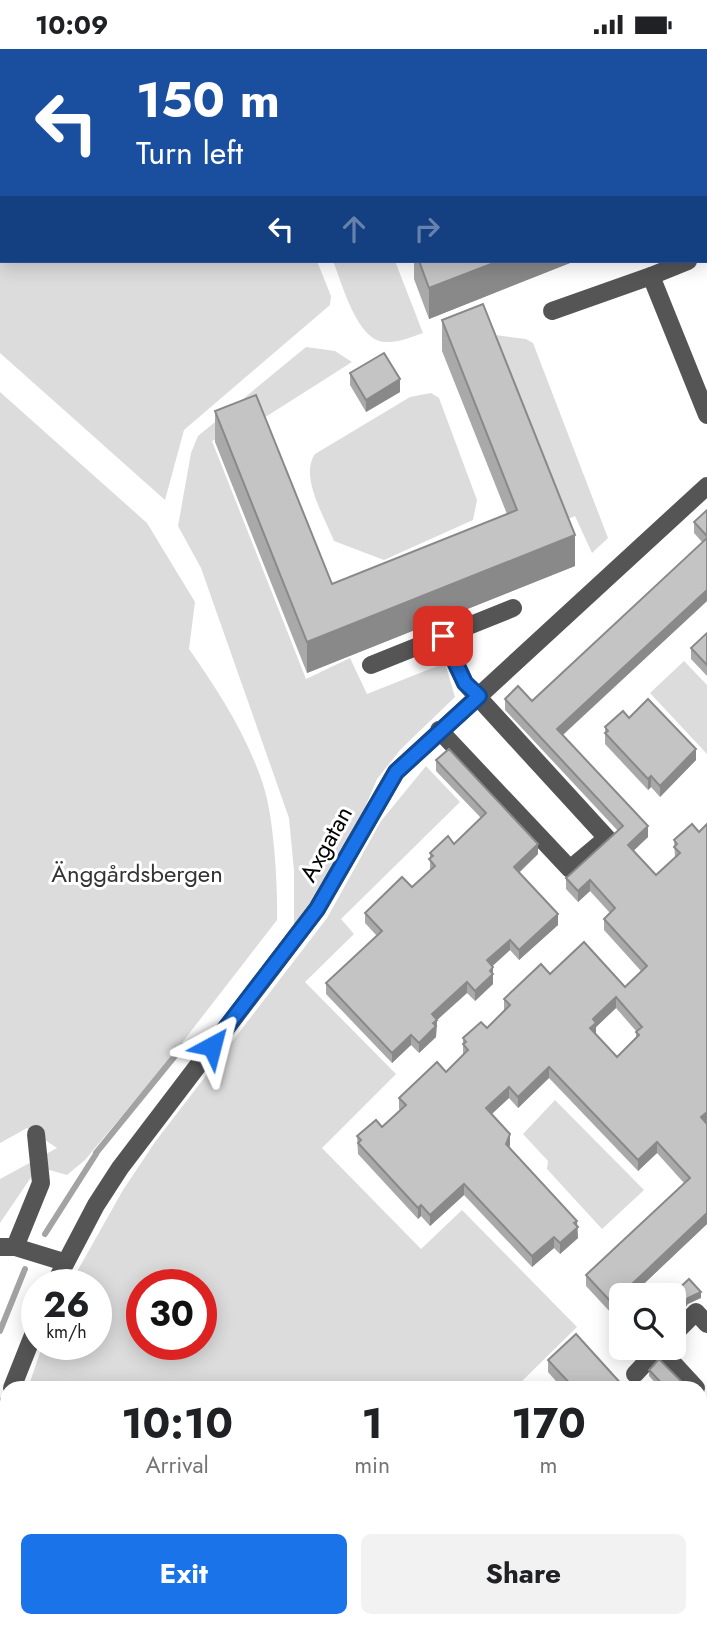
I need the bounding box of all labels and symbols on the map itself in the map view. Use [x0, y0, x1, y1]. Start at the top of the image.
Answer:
pin [413, 606, 473, 666]
street label: Axgatan [290, 799, 361, 888]
park label: Änggårdsbergen [51, 856, 223, 891]
position arrow [175, 1009, 249, 1083]
speed limit sign: 30 [126, 1269, 217, 1360]

